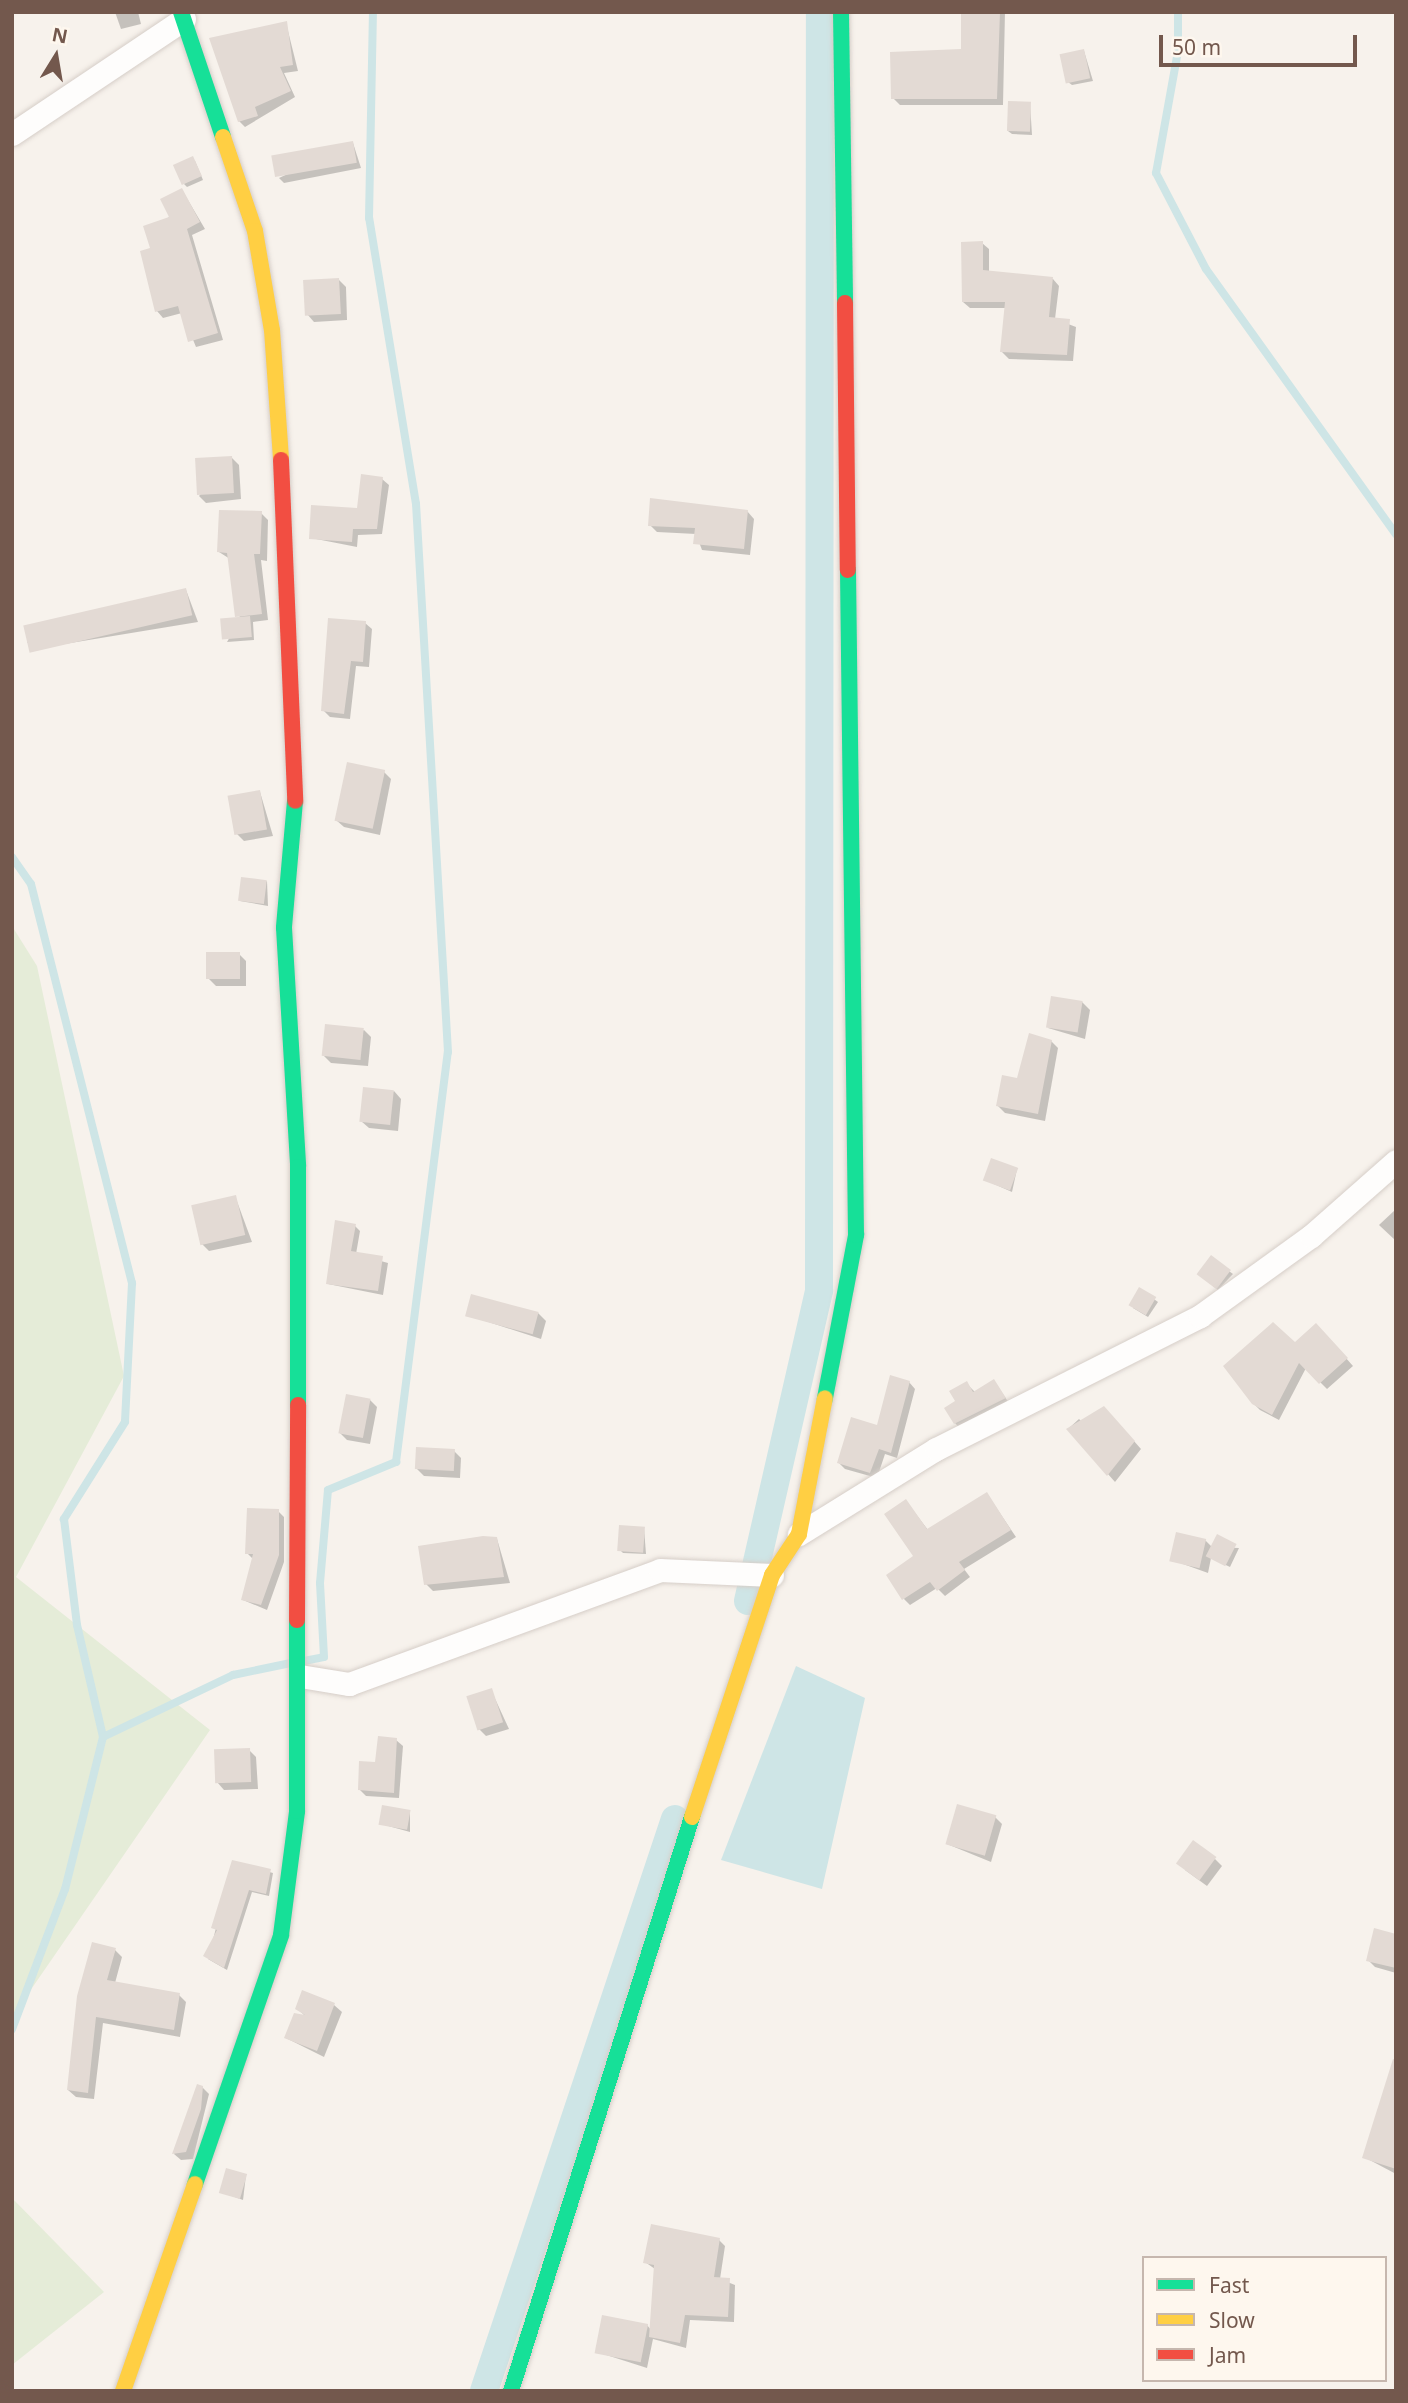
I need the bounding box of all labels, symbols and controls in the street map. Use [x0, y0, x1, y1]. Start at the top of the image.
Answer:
north arrow [21, 21, 91, 91]
text: N [50, 21, 70, 50]
scale bar [1163, 21, 1361, 65]
text: 50 m [1172, 33, 1221, 61]
legend [1142, 2256, 1387, 2382]
text: Fast [1209, 2271, 1249, 2299]
text: Slow [1209, 2306, 1255, 2334]
text: Jam [1209, 2341, 1246, 2369]

